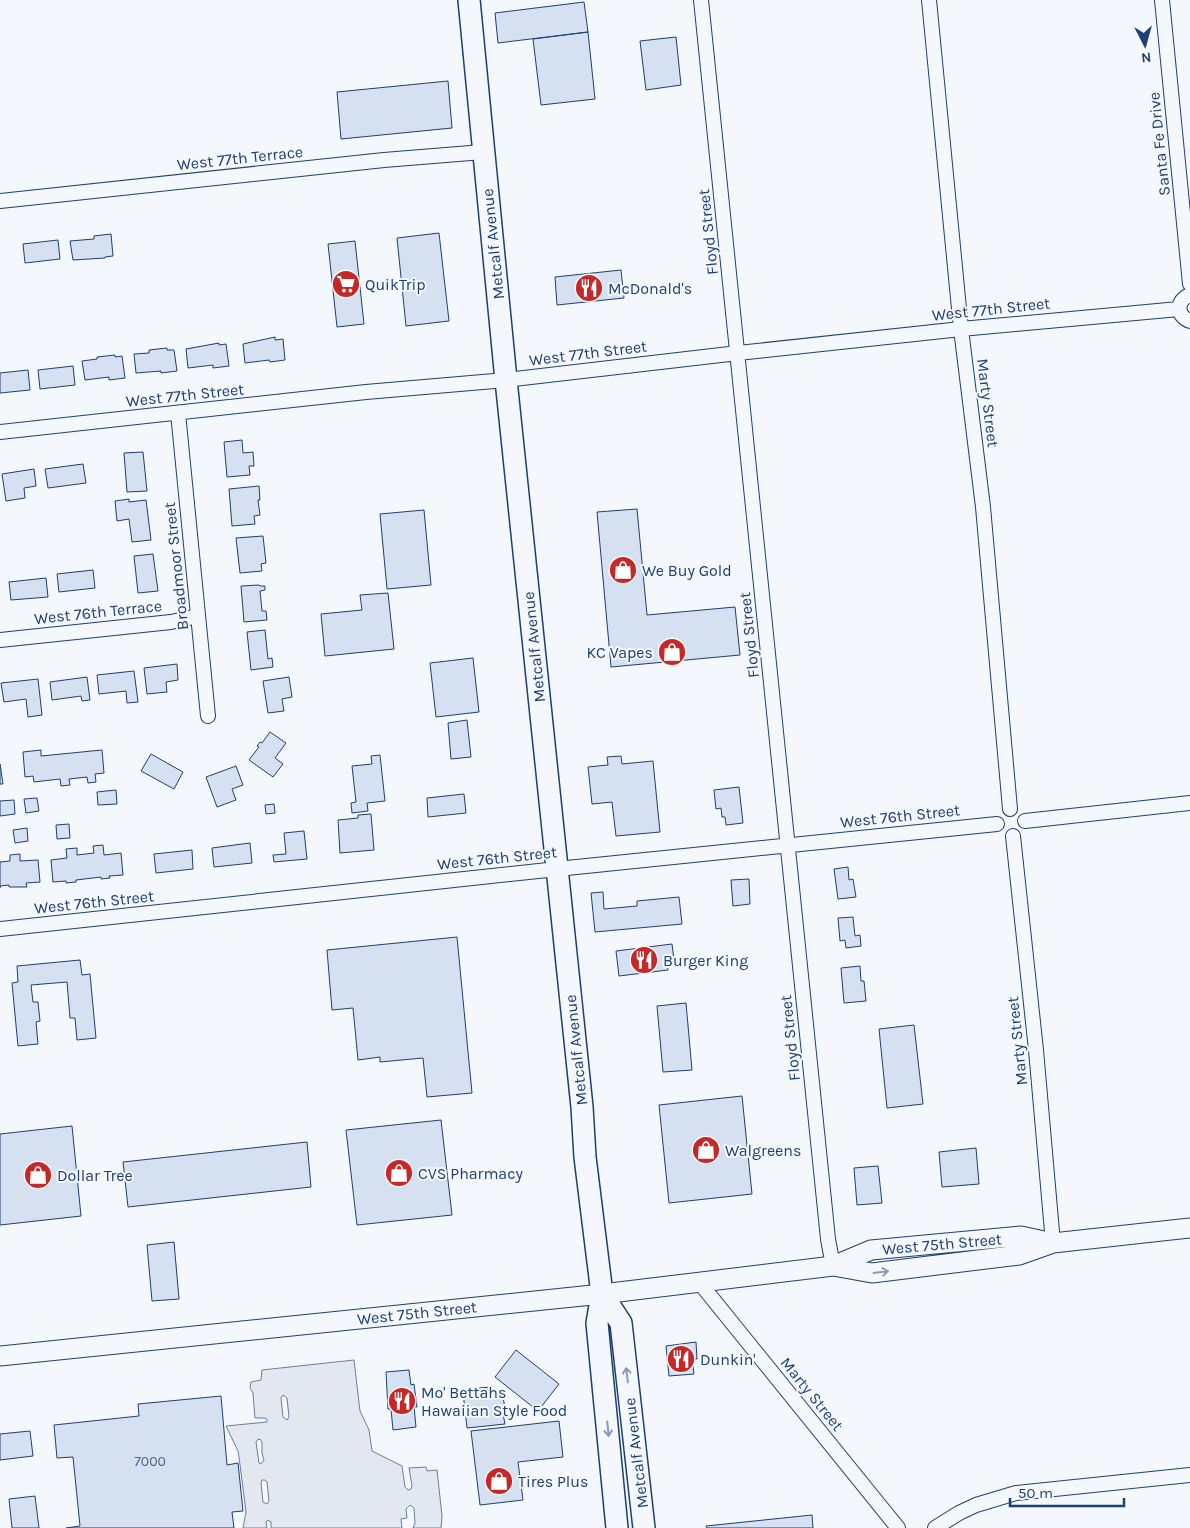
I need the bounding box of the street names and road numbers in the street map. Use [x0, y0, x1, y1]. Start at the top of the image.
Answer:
street label: Santa Fe Drive [1144, 91, 1174, 197]
street label: West 77th Terrace [176, 142, 304, 174]
street label: Metcalf Avenue [478, 188, 508, 300]
street label: Floyd Street [694, 188, 722, 276]
street label: West 77th Street [931, 293, 1051, 325]
street label: West 77th Street [528, 336, 648, 370]
street label: Marty Street [973, 358, 1003, 448]
street label: West 77th Street [125, 379, 245, 411]
street label: Broadmoor Street [160, 501, 192, 631]
street label: Metcalf Avenue [519, 591, 549, 703]
street label: Floyd Street [735, 591, 763, 679]
street label: West 76th Terrace [33, 596, 163, 628]
street label: West 76th Street [839, 800, 961, 832]
street label: West 76th Street [436, 842, 558, 874]
street label: West 76th Street [33, 886, 155, 918]
street label: Metcalf Avenue [561, 994, 591, 1106]
street label: Floyd Street [776, 994, 804, 1082]
street label: Marty Street [1003, 996, 1031, 1086]
street label: West 75th Street [881, 1229, 1003, 1259]
street label: West 75th Street [356, 1297, 478, 1329]
street label: Marty Street [777, 1353, 847, 1435]
street label: Metcalf Avenue [620, 1397, 652, 1509]

